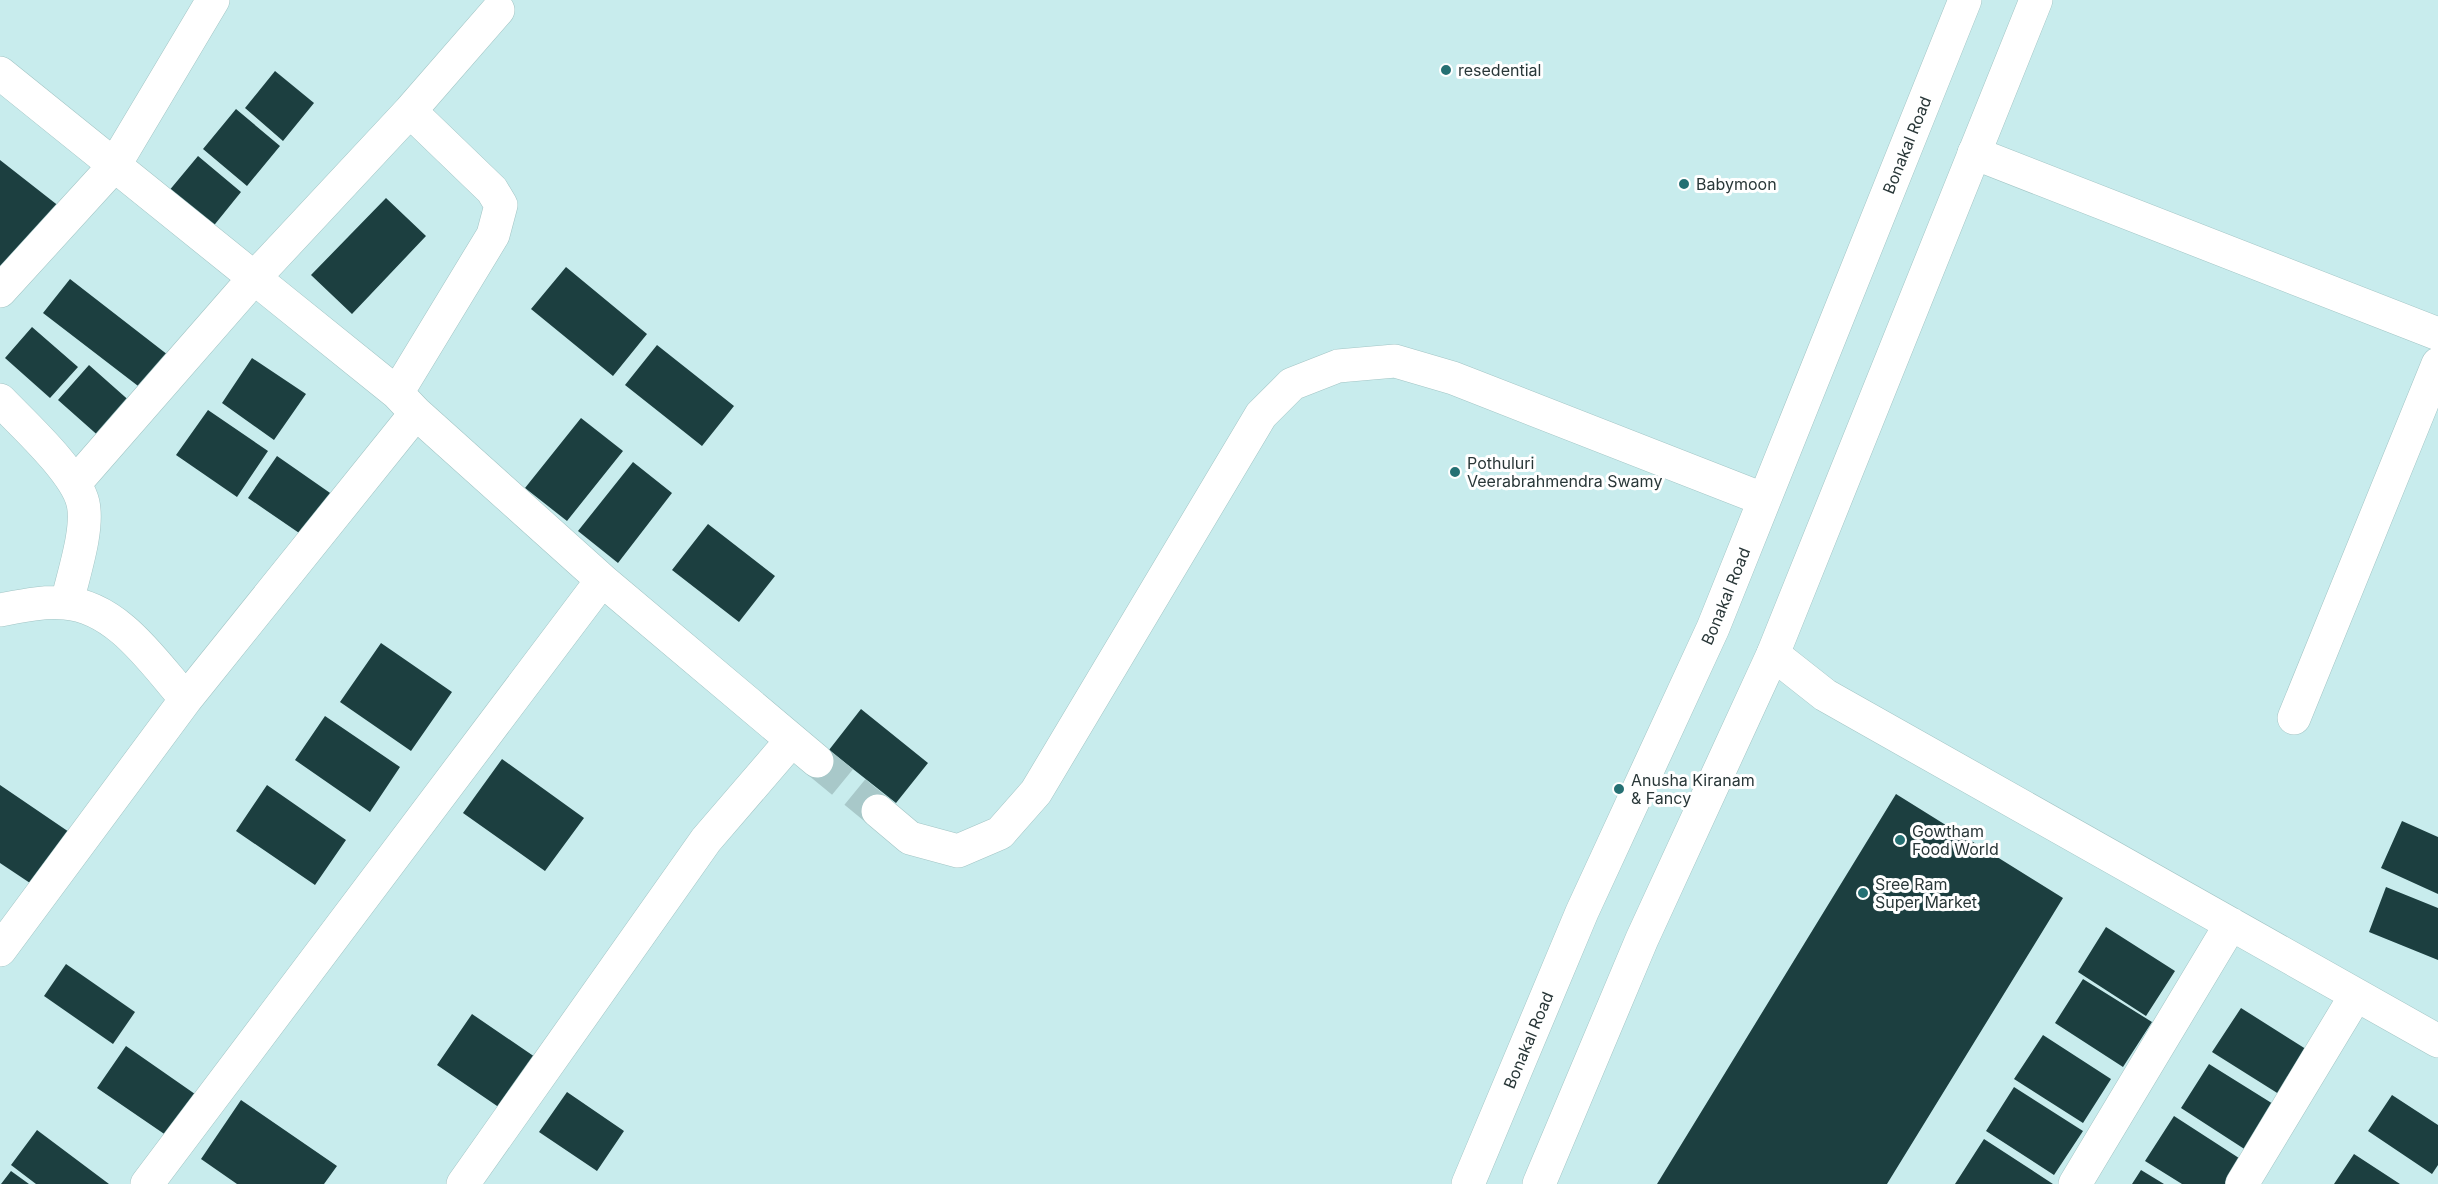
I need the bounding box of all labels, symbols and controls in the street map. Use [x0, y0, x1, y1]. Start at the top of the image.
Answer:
place label: resedential [1458, 60, 1541, 80]
marker: resedential [1439, 63, 1453, 77]
street label: Bonakal Road [1878, 93, 1935, 197]
place label: Babymoon [1696, 174, 1777, 194]
marker: Babymoon [1677, 177, 1691, 191]
place label: Pothuluri Veerabrahmendra Swamy [1467, 453, 1662, 491]
marker: Pothuluri Veerabrahmendra Swamy [1448, 465, 1462, 479]
street label: Bonakal Road [1697, 545, 1754, 648]
place label: Anusha Kiranam & Fancy [1631, 770, 1755, 808]
marker: Anusha Kiranam & Fancy [1612, 782, 1626, 796]
place label: Gowtham Food World [1912, 821, 1999, 859]
marker: Gowtham Food World [1893, 833, 1907, 847]
place label: Sree Ram Super Market [1875, 874, 1977, 912]
marker: Sree Ram Super Market [1856, 886, 1870, 900]
street label: Bonakal Road [1499, 989, 1557, 1092]

